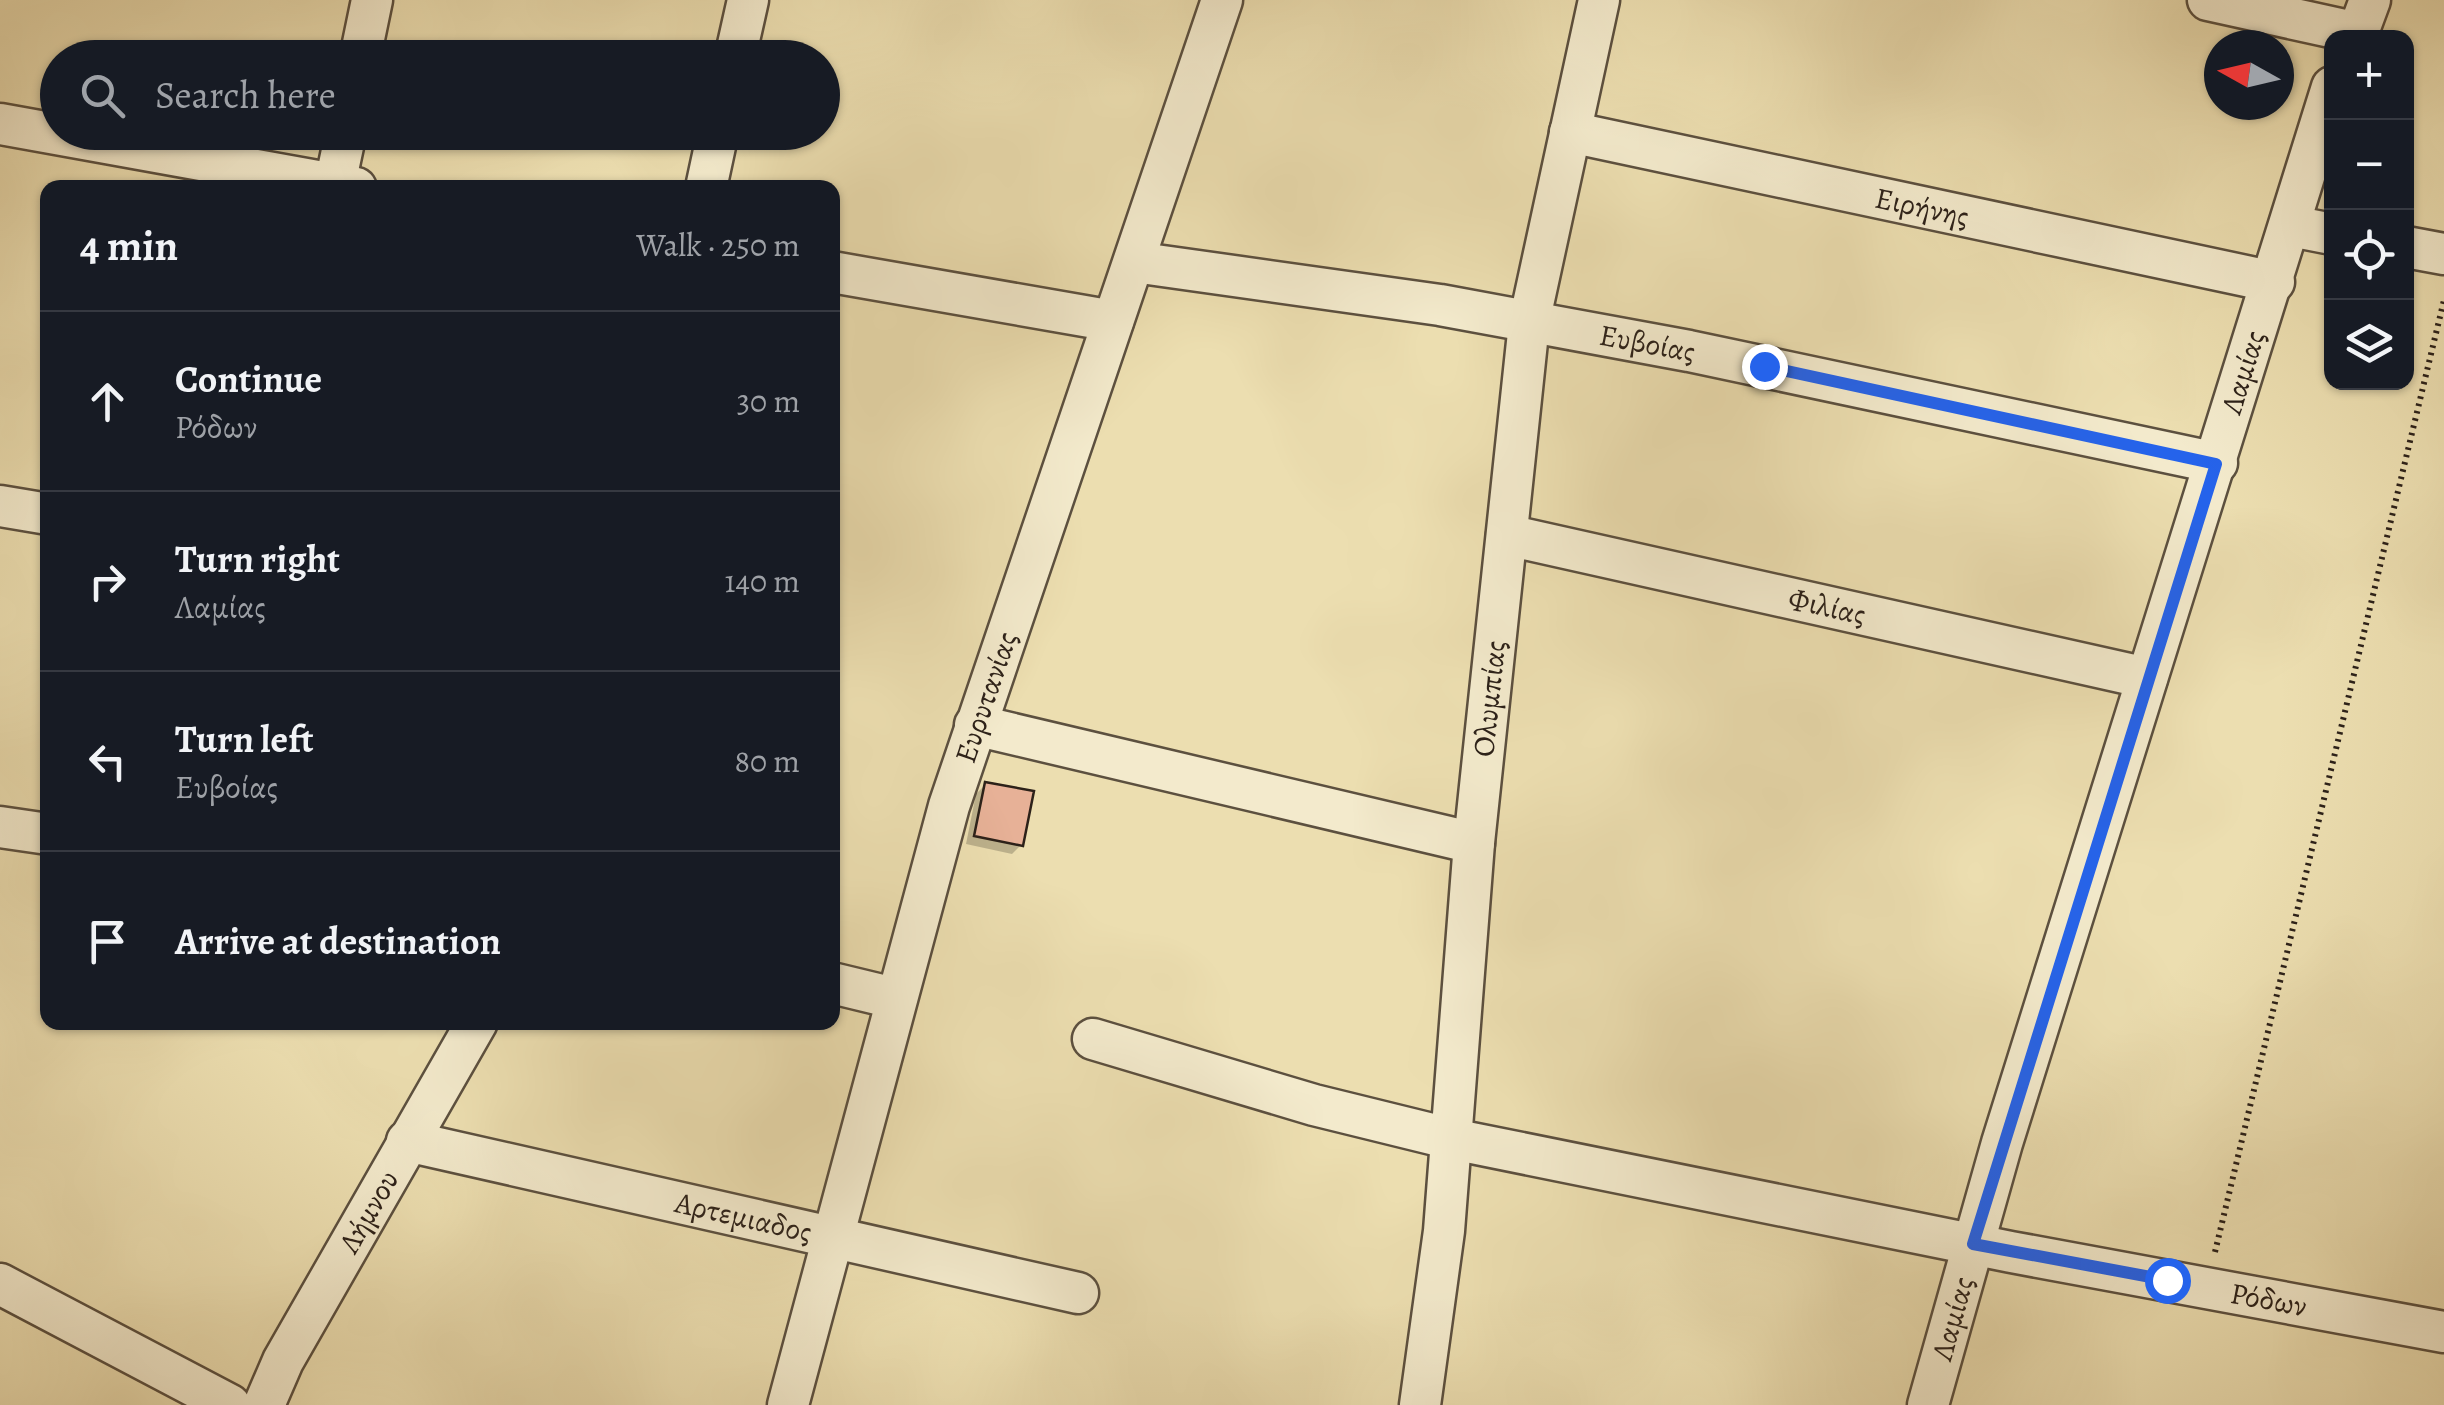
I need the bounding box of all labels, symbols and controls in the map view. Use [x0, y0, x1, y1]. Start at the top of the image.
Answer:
north arrow [2204, 30, 2294, 120]
map controls [2324, 30, 2414, 390]
button: + [2324, 30, 2414, 120]
search box [40, 40, 840, 150]
icon: search [75, 68, 130, 123]
text: Search here [155, 69, 336, 121]
button: − [2324, 120, 2414, 210]
street label: Ειρήνης [1872, 178, 1973, 236]
button: locate [2324, 210, 2414, 300]
text: 4 min [80, 217, 178, 274]
text: Walk · 250 m [636, 223, 800, 267]
button: layers [2324, 300, 2414, 390]
street label: Ευβοίας [1596, 315, 1699, 372]
street label: Λαμίας [2211, 325, 2275, 420]
route end [1742, 344, 1788, 390]
text: Continue [175, 353, 322, 405]
icon: ahead [80, 374, 135, 429]
text: 30 m [737, 379, 800, 423]
text: Ρόδων [175, 405, 257, 449]
text: Turn right [175, 533, 340, 585]
icon: right [80, 554, 135, 609]
text: 140 m [725, 559, 800, 603]
street label: Φιλίας [1785, 578, 1870, 635]
text: Λαμίας [175, 585, 266, 629]
street label: Ευρυτανίας [945, 626, 1027, 768]
street label: Ολυμπίας [1463, 639, 1515, 759]
text: Turn left [175, 713, 314, 765]
icon: left [80, 734, 135, 789]
text: 80 m [734, 739, 800, 783]
text: Ευβοίας [175, 765, 278, 809]
icon: arrive [80, 914, 135, 969]
text: Arrive at destination [175, 915, 501, 967]
street label: Λήμνου [328, 1163, 408, 1261]
street label: Αρτεμιαδος [670, 1182, 816, 1252]
route start [2145, 1258, 2191, 1304]
street label: Λαμίας [1921, 1272, 1983, 1366]
street label: Ρόδων [2227, 1273, 2310, 1326]

